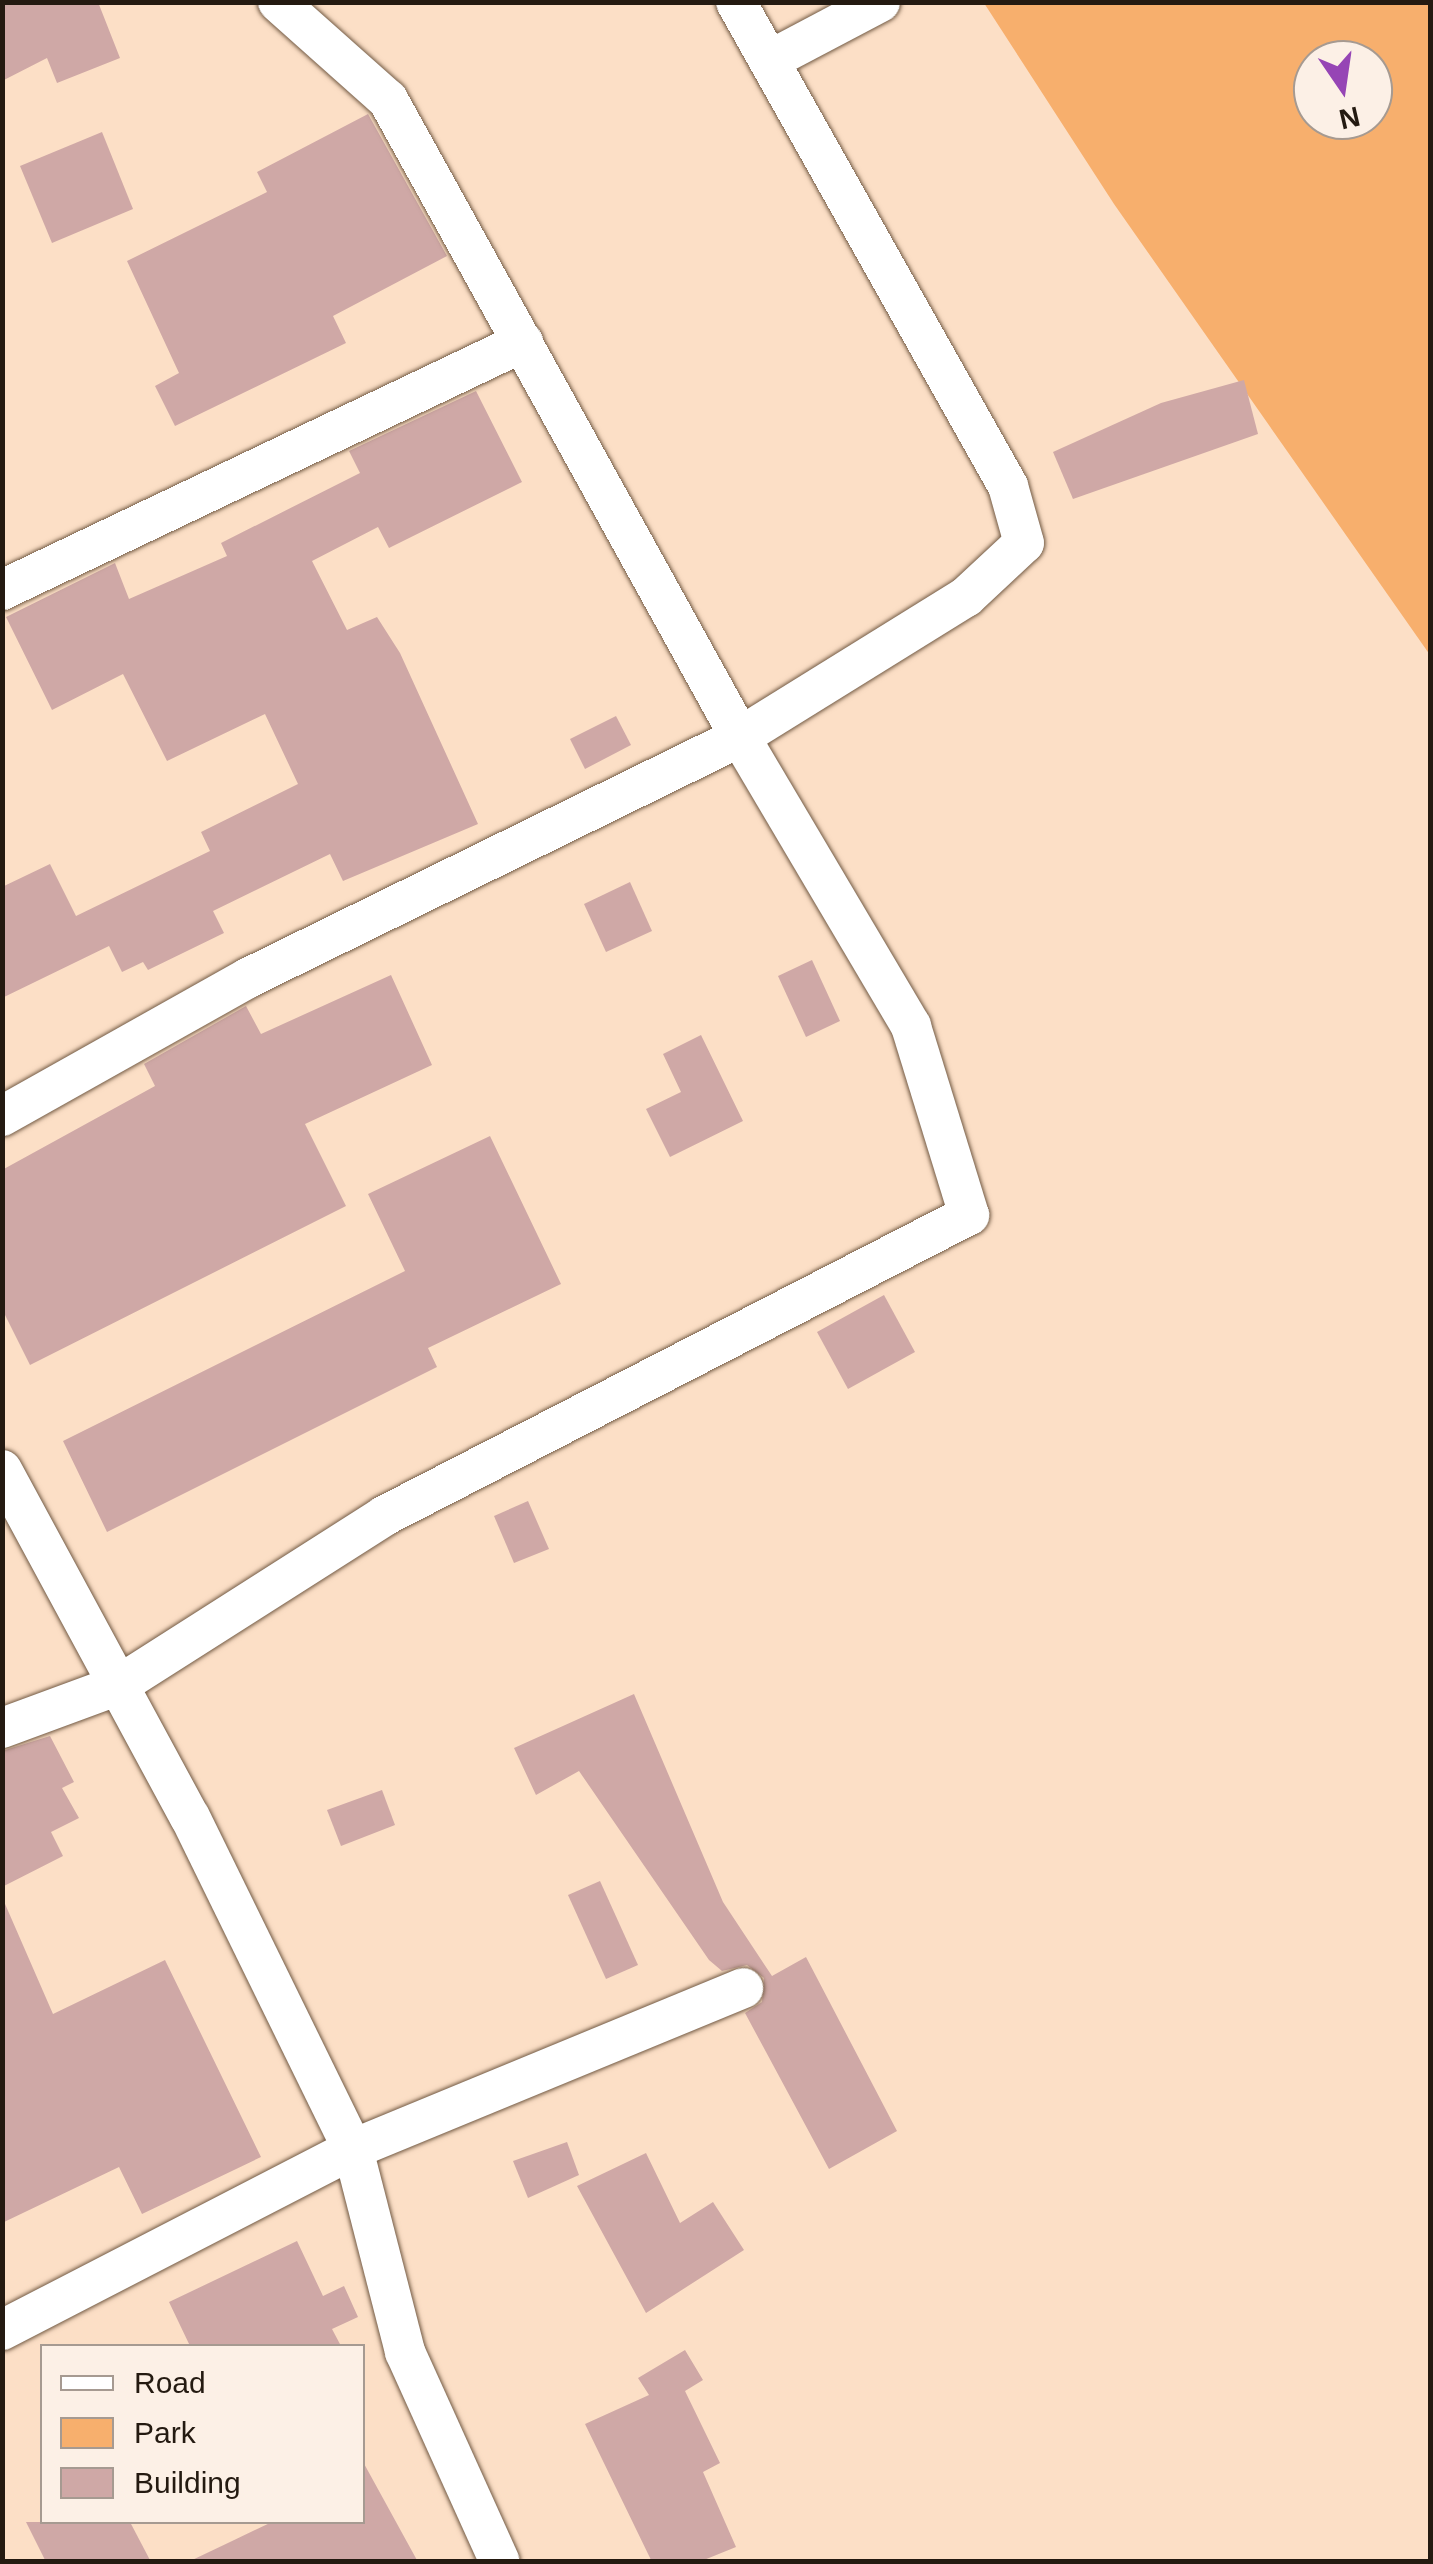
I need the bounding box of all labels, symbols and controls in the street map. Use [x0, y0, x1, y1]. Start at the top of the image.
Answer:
north arrow [1293, 40, 1393, 140]
text: N [1336, 100, 1363, 135]
legend [40, 2344, 365, 2524]
text: Road [134, 2366, 206, 2399]
text: Park [134, 2416, 196, 2449]
text: Building [134, 2466, 241, 2499]

